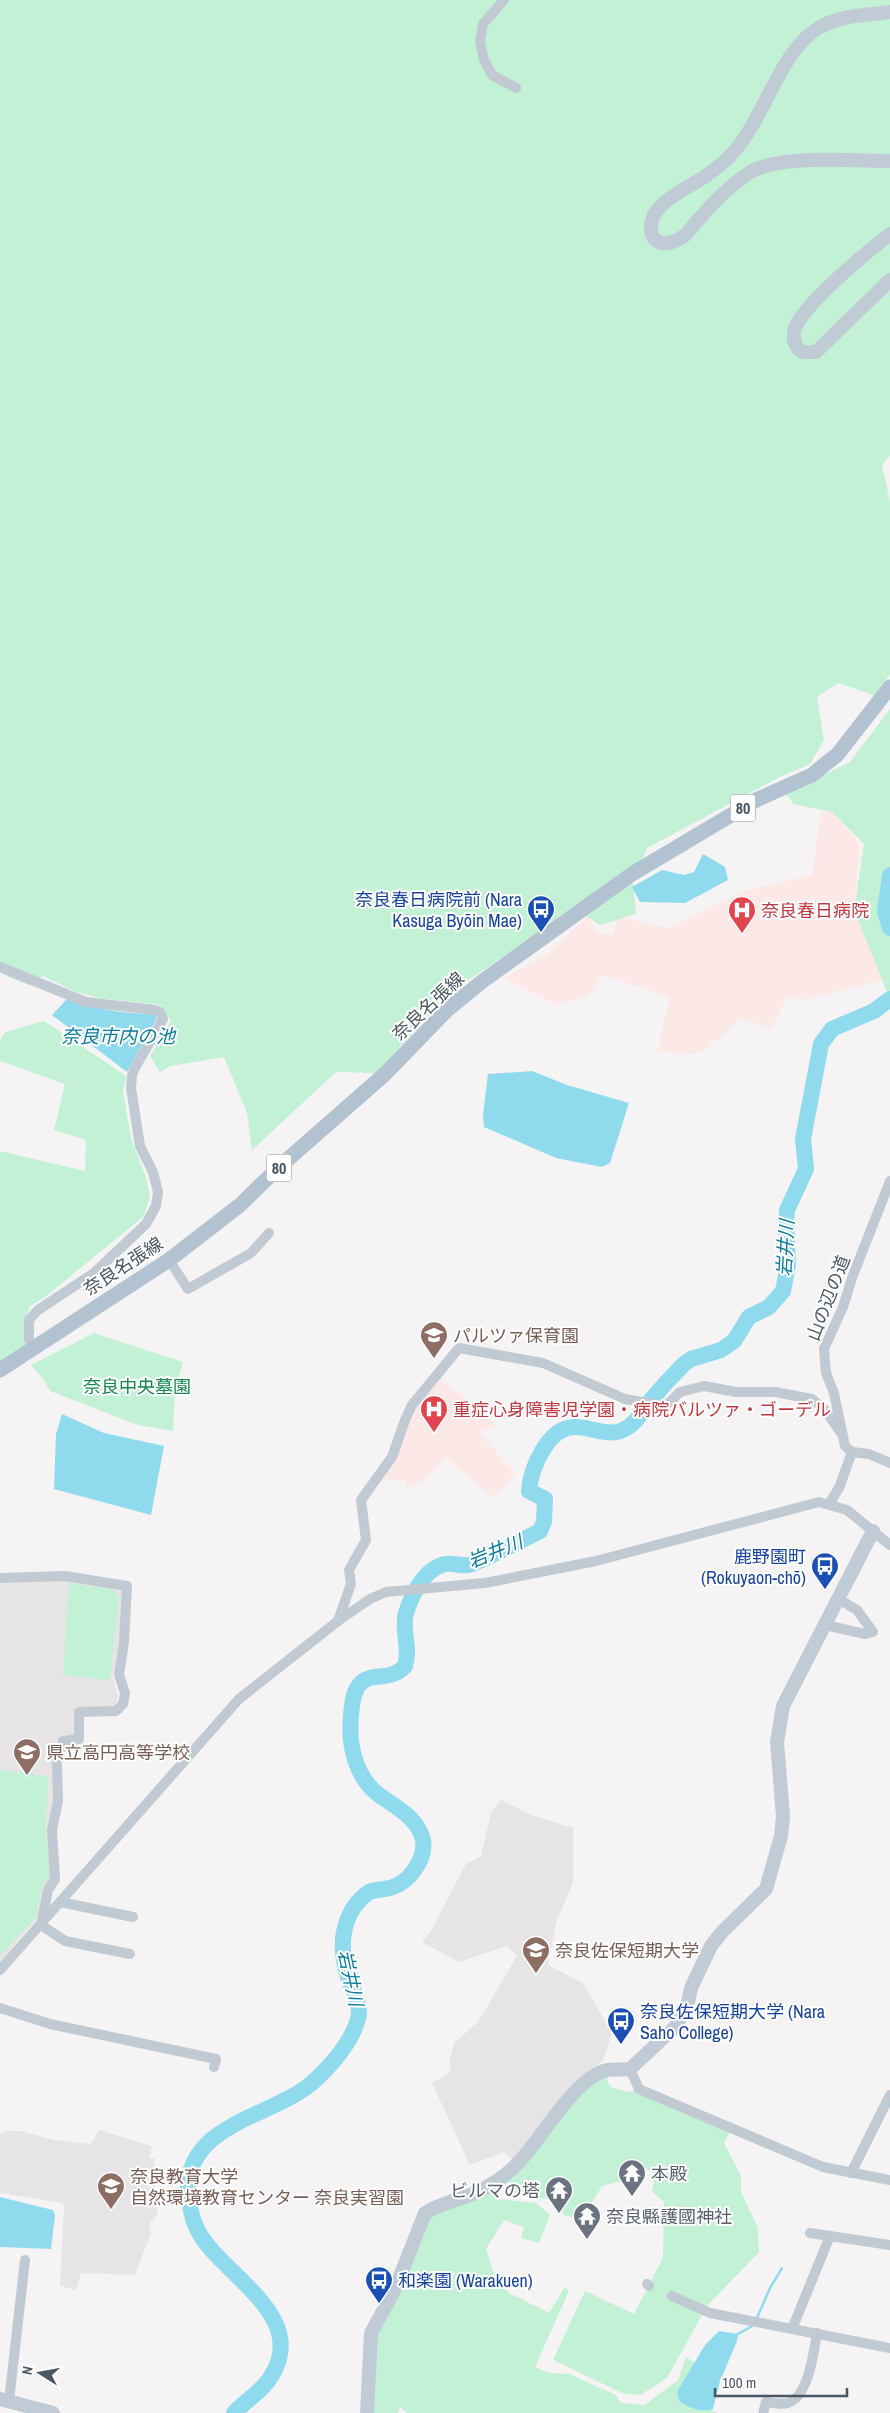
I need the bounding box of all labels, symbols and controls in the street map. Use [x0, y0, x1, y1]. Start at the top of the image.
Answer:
road number: 80 [730, 794, 756, 821]
place label: 奈良春日病院前 (Nara Kasuga Byōin Mae) [355, 887, 522, 933]
bus stop icon: 奈良春日病院前 (Nara Kasuga Byōin Mae) [526, 894, 556, 933]
hospital icon: 奈良春日病院 [727, 895, 757, 934]
place label: 奈良春日病院 [761, 898, 869, 923]
street label: 奈良名張線 [387, 966, 469, 1046]
water label: 奈良市内の池 [61, 1023, 177, 1049]
road number: 80 [266, 1154, 292, 1182]
water label: 岩井川 [771, 1217, 800, 1277]
street label: 奈良名張線 [78, 1231, 168, 1301]
street label: 山の辺の道 [800, 1252, 856, 1344]
school or university icon: パルツァ保育園 [419, 1320, 449, 1359]
place label: パルツァ保育園 [453, 1323, 579, 1348]
park label: 奈良中央墓園 [83, 1374, 191, 1399]
hospital icon: 重症心身障害児学園・病院バルツァ・ゴーデル [419, 1394, 449, 1433]
place label: 重症心身障害児学園・病院バルツァ・ゴーデル [453, 1397, 831, 1422]
water label: 岩井川 [464, 1528, 528, 1574]
place label: 鹿野園町 (Rokuyaon-chō) [701, 1544, 806, 1590]
bus stop icon: 鹿野園町 (Rokuyaon-chō) [810, 1551, 840, 1590]
school or university icon: 県立高円高等学校 [12, 1737, 42, 1776]
place label: 県立高円高等学校 [46, 1740, 190, 1765]
school or university icon: 奈良佐保短期大学 [521, 1935, 551, 1974]
place label: 奈良佐保短期大学 [555, 1938, 699, 1963]
water label: 岩井川 [332, 1947, 370, 2011]
place label: 奈良佐保短期大学 (Nara Saho College) [640, 1999, 825, 2045]
bus stop icon: 奈良佐保短期大学 (Nara Saho College) [606, 2006, 636, 2045]
temple icon: 本殿 [617, 2158, 647, 2197]
place label: 本殿 [651, 2161, 687, 2186]
place label: 奈良教育大学 自然環境教育センター 奈良実習園 [130, 2164, 404, 2210]
school or university icon: 奈良教育大学 自然環境教育センター 奈良実習園 [96, 2171, 126, 2210]
temple icon: ビルマの塔 [544, 2175, 574, 2214]
place label: ビルマの塔 [450, 2178, 540, 2203]
temple icon: 奈良縣護國神社 [572, 2201, 602, 2240]
place label: 奈良縣護國神社 [606, 2204, 732, 2229]
bus stop icon: 和楽園 (Warakuen) [364, 2265, 394, 2304]
place label: 和楽園 (Warakuen) [398, 2268, 533, 2293]
north arrow [15, 2348, 65, 2398]
text: N [18, 2365, 37, 2376]
scale bar [715, 2366, 848, 2398]
text: 100 m [722, 2372, 756, 2393]

